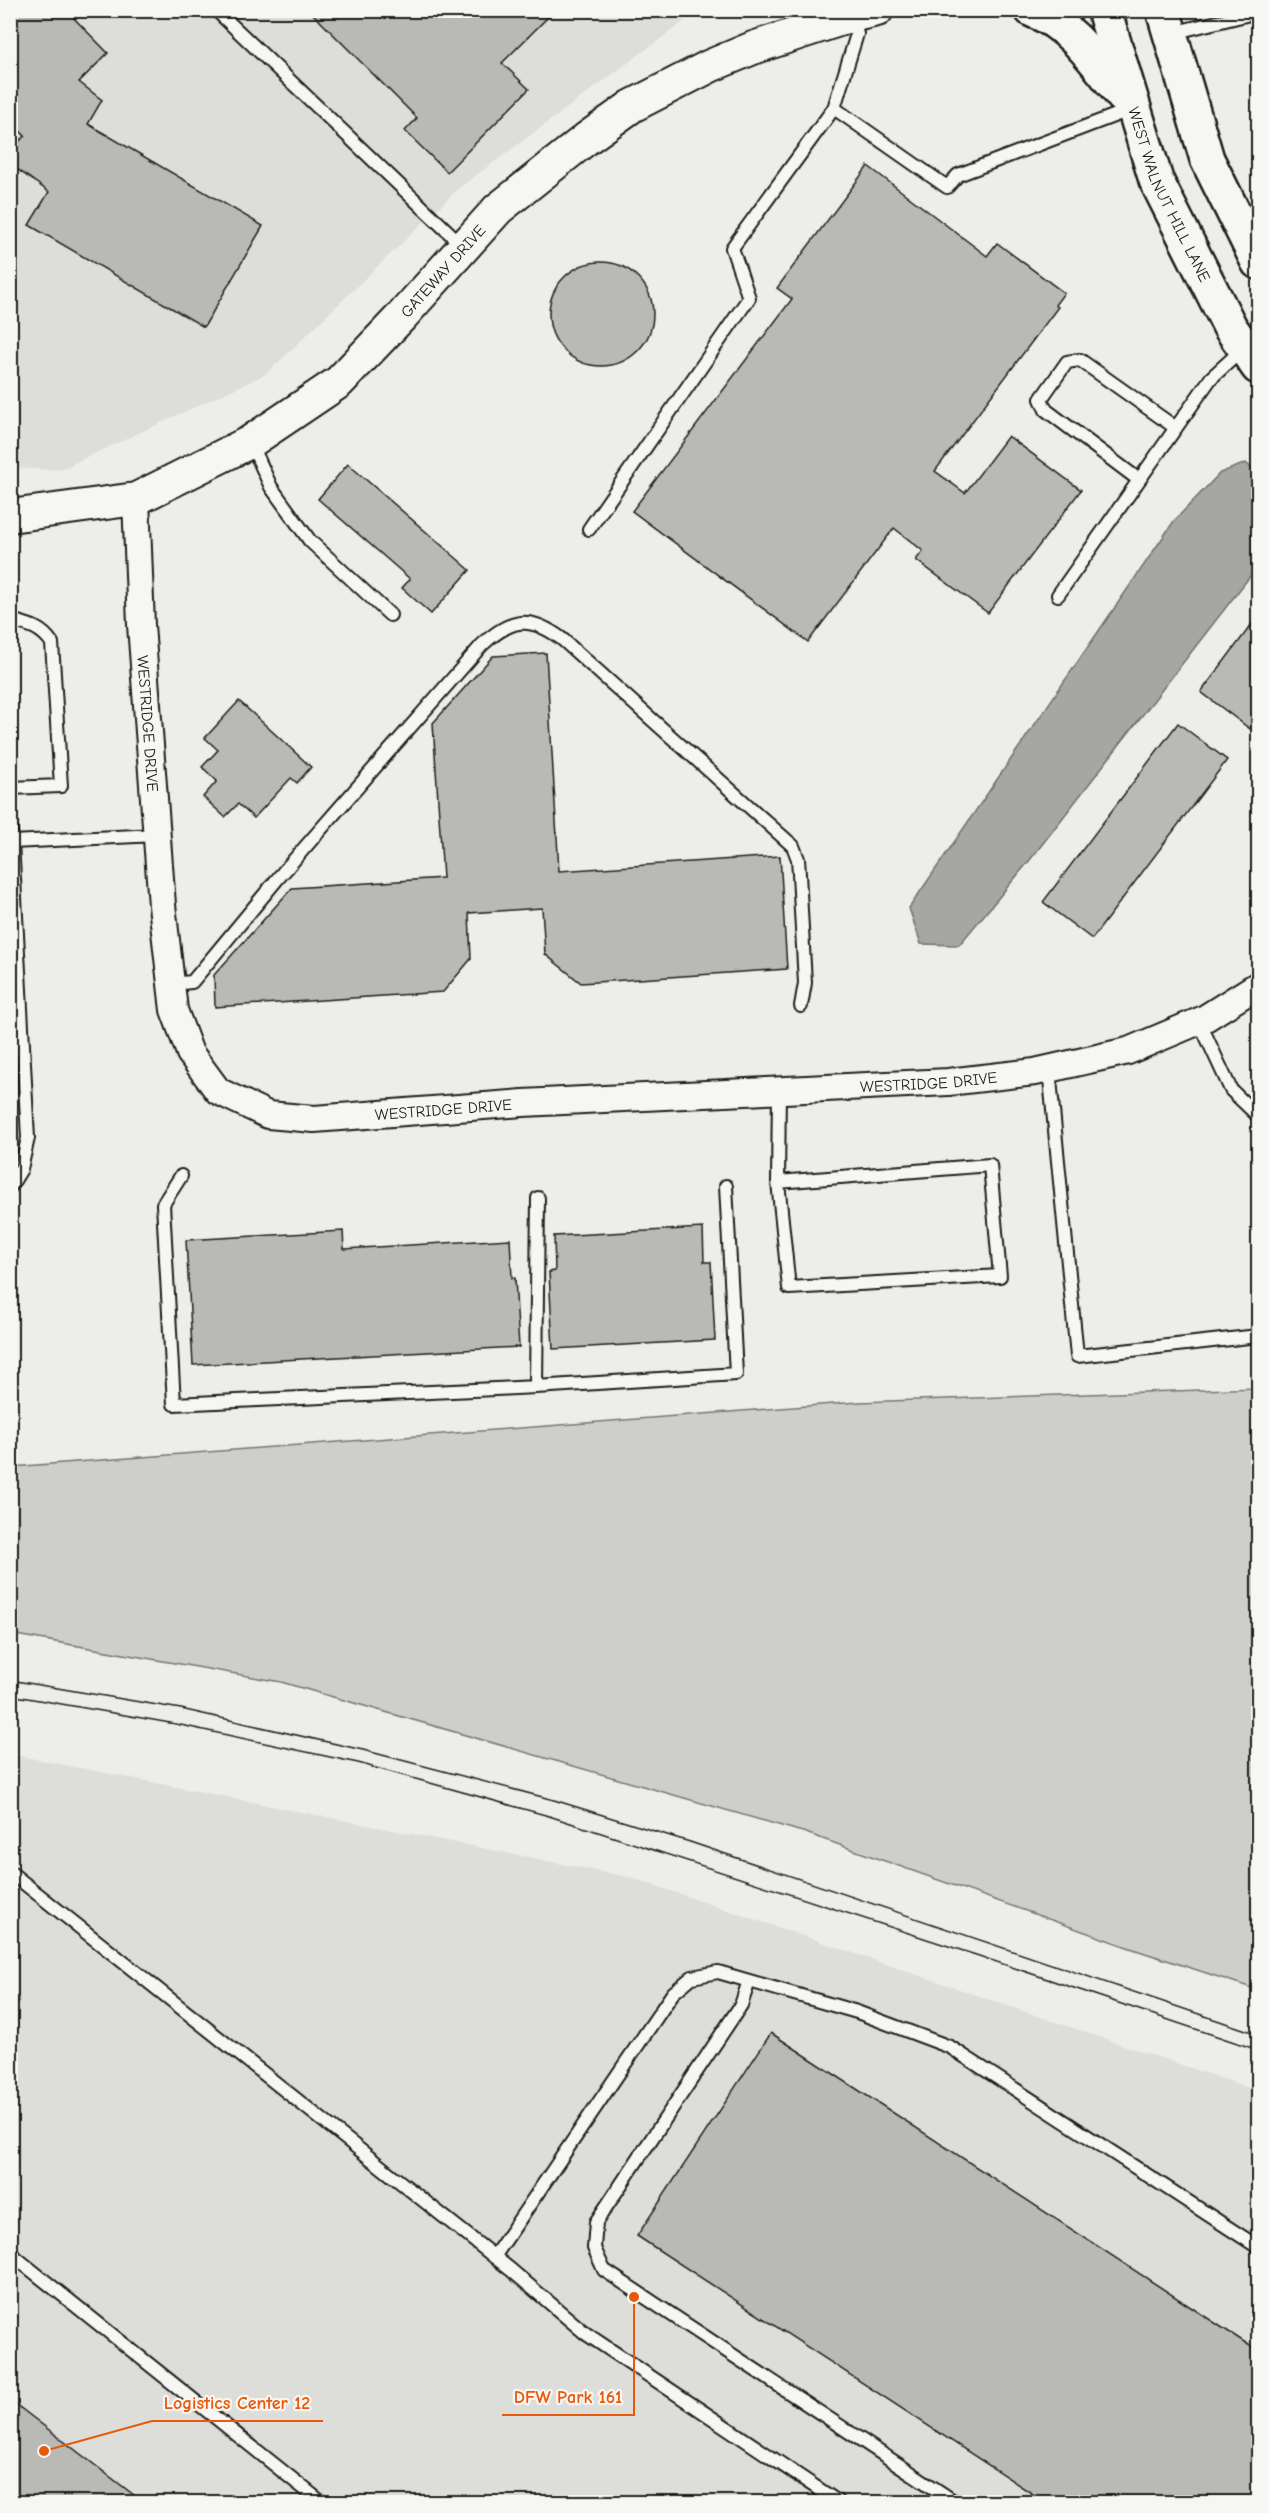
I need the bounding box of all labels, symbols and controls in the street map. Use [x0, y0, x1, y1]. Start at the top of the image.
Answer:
street label: WEST WALNUT HILL LANE [1124, 105, 1214, 285]
street label: GATEWAY DRIVE [397, 221, 490, 321]
street label: WESTRIDGE DRIVE [133, 655, 162, 793]
street label: WESTRIDGE DRIVE [860, 1068, 998, 1096]
street label: WESTRIDGE DRIVE [374, 1096, 513, 1124]
callout: DFW Park 161 [502, 2379, 634, 2415]
callout: Logistics Center 12 [152, 2385, 323, 2421]
text: DFW Park 161 [514, 2387, 622, 2408]
text: Logistics Center 12 [164, 2393, 310, 2414]

